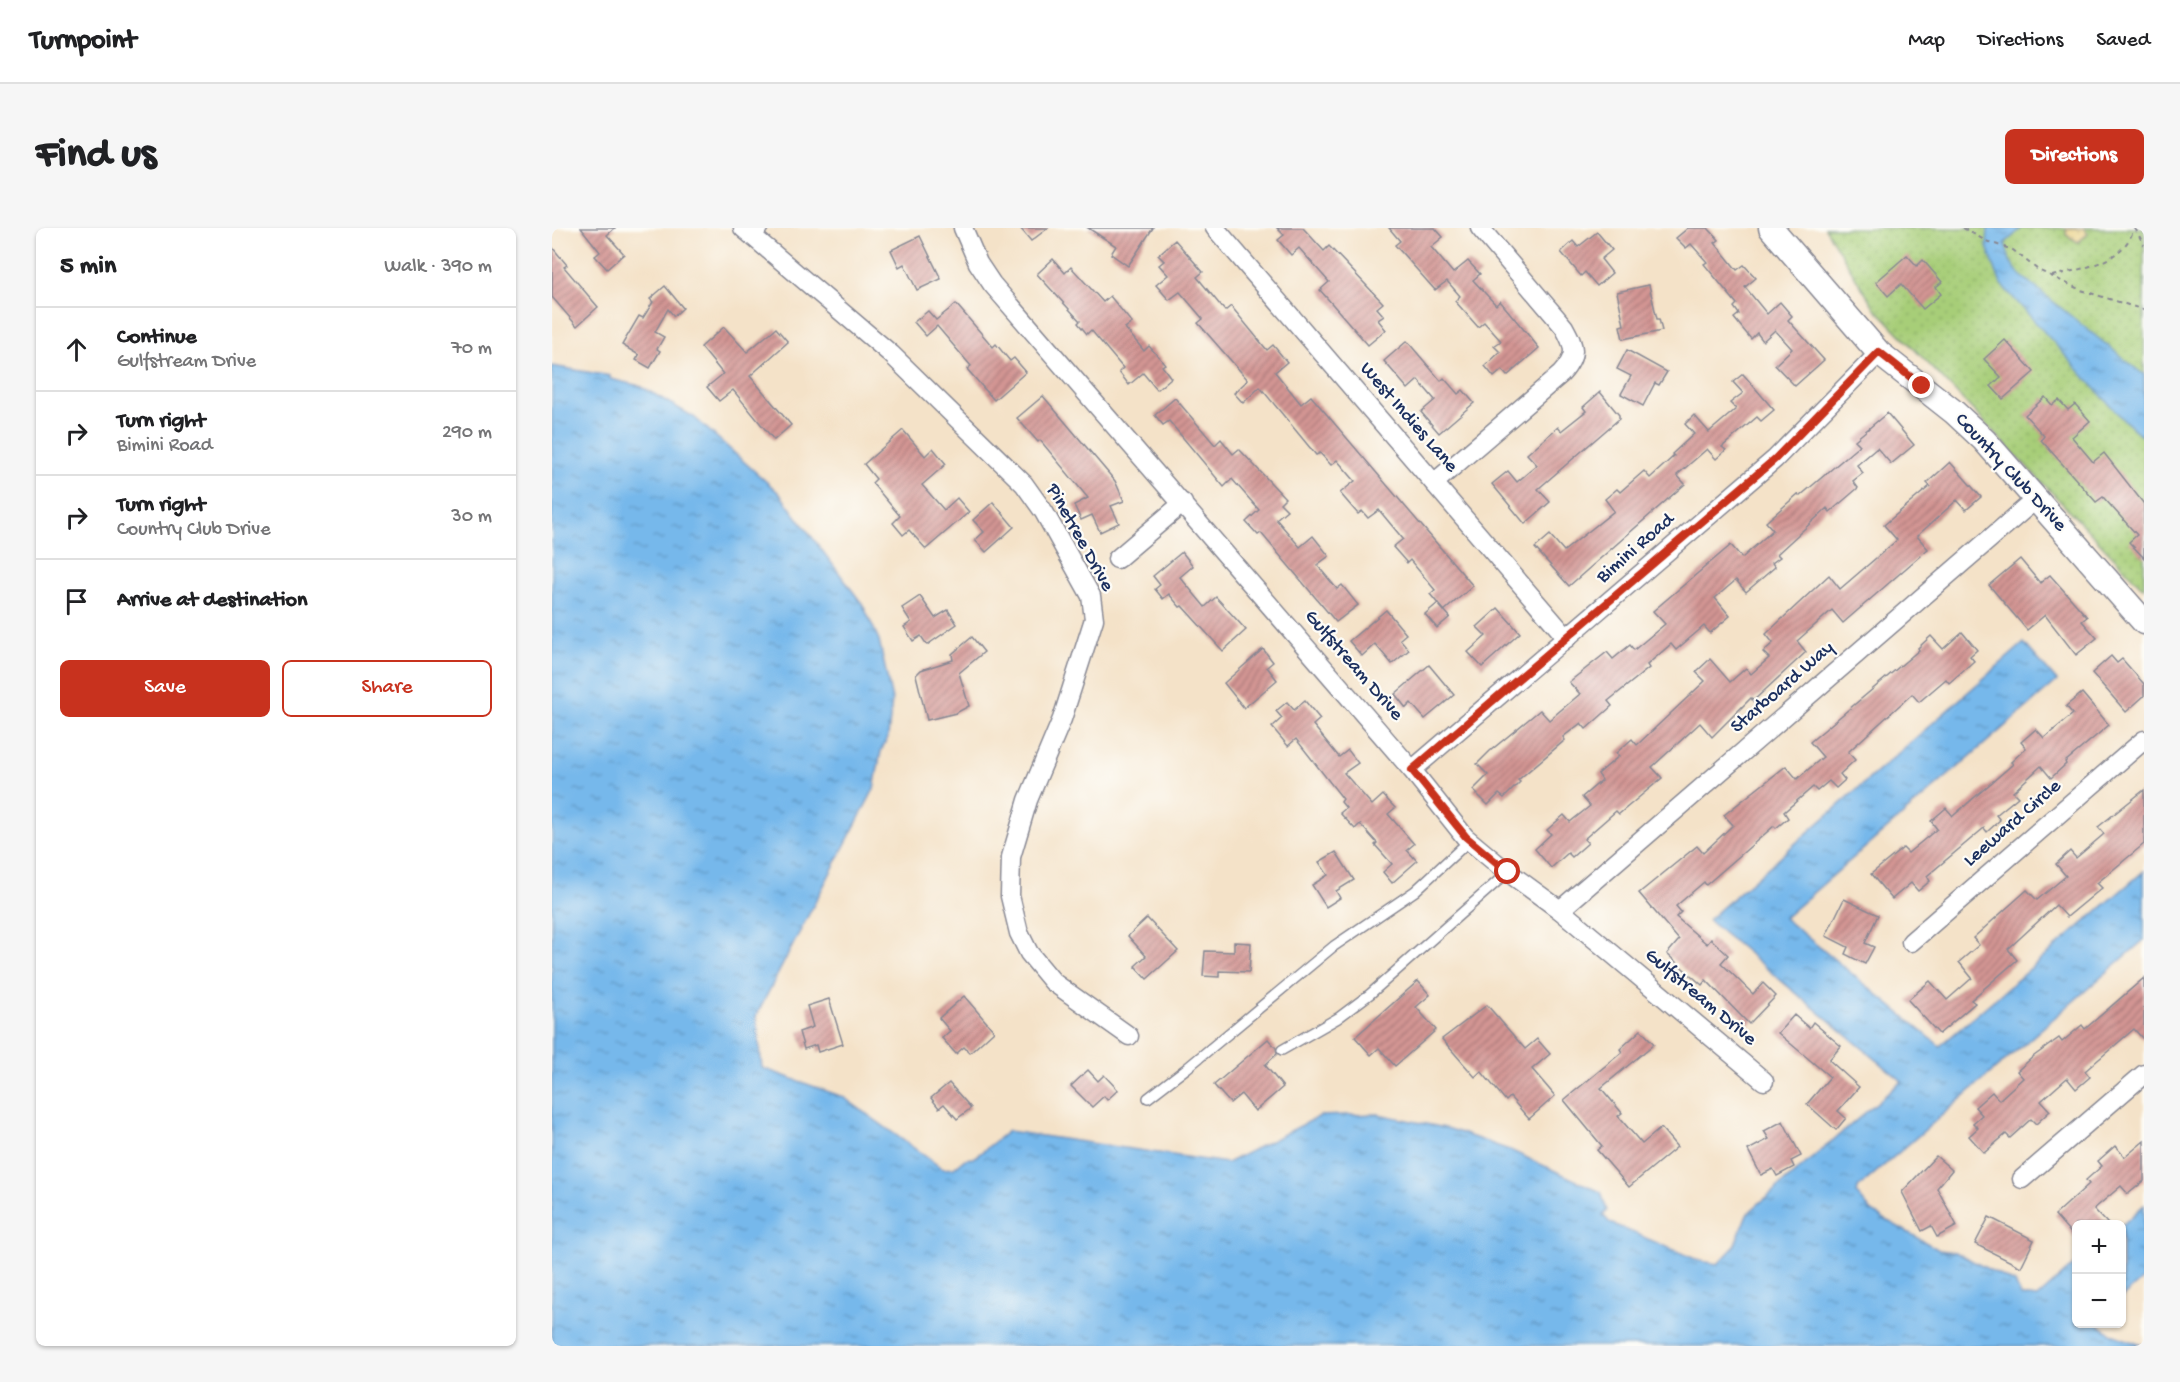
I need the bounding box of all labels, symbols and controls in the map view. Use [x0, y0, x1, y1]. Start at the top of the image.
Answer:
text: Turnpoint [30, 25, 136, 58]
text: Map [1908, 29, 1945, 54]
text: Directions [1978, 29, 2063, 54]
text: Saved [2096, 29, 2150, 54]
button: Directions [2005, 129, 2144, 184]
text: Find us [36, 132, 156, 181]
text: 5 min [60, 252, 116, 283]
text: Walk · 390 m [384, 256, 492, 279]
text: Continue [117, 325, 197, 351]
icon: ahead [60, 333, 93, 366]
text: 70 m [451, 338, 492, 361]
text: Gulfstream Drive [117, 351, 256, 374]
street label: West Indies Lane [1354, 358, 1463, 478]
route end [1908, 372, 1934, 398]
text: Turn right [117, 409, 205, 435]
street label: Country Club Drive [1949, 409, 2071, 537]
icon: right [60, 417, 93, 450]
text: 290 m [442, 422, 492, 445]
text: Bimini Road [117, 435, 212, 458]
street label: Pinetree Drive [1040, 479, 1118, 596]
text: Turn right [117, 493, 205, 519]
icon: right [60, 501, 93, 534]
text: 30 m [451, 506, 492, 529]
street label: Bimini Road [1592, 508, 1681, 590]
text: Country Club Drive [117, 519, 270, 542]
icon: arrive [60, 585, 93, 618]
text: Arrive at destination [117, 588, 307, 614]
street label: Gulfstream Drive [1299, 606, 1408, 727]
street label: Starboard Way [1727, 637, 1839, 739]
button: Save [60, 660, 270, 717]
button: Share [282, 660, 492, 717]
street label: Leeward Circle [1959, 775, 2067, 873]
route start [1494, 858, 1520, 884]
street label: Gulfstream Drive [1639, 944, 1761, 1052]
map controls [2072, 1220, 2126, 1328]
button: + [2072, 1220, 2126, 1274]
button: − [2072, 1274, 2126, 1328]

